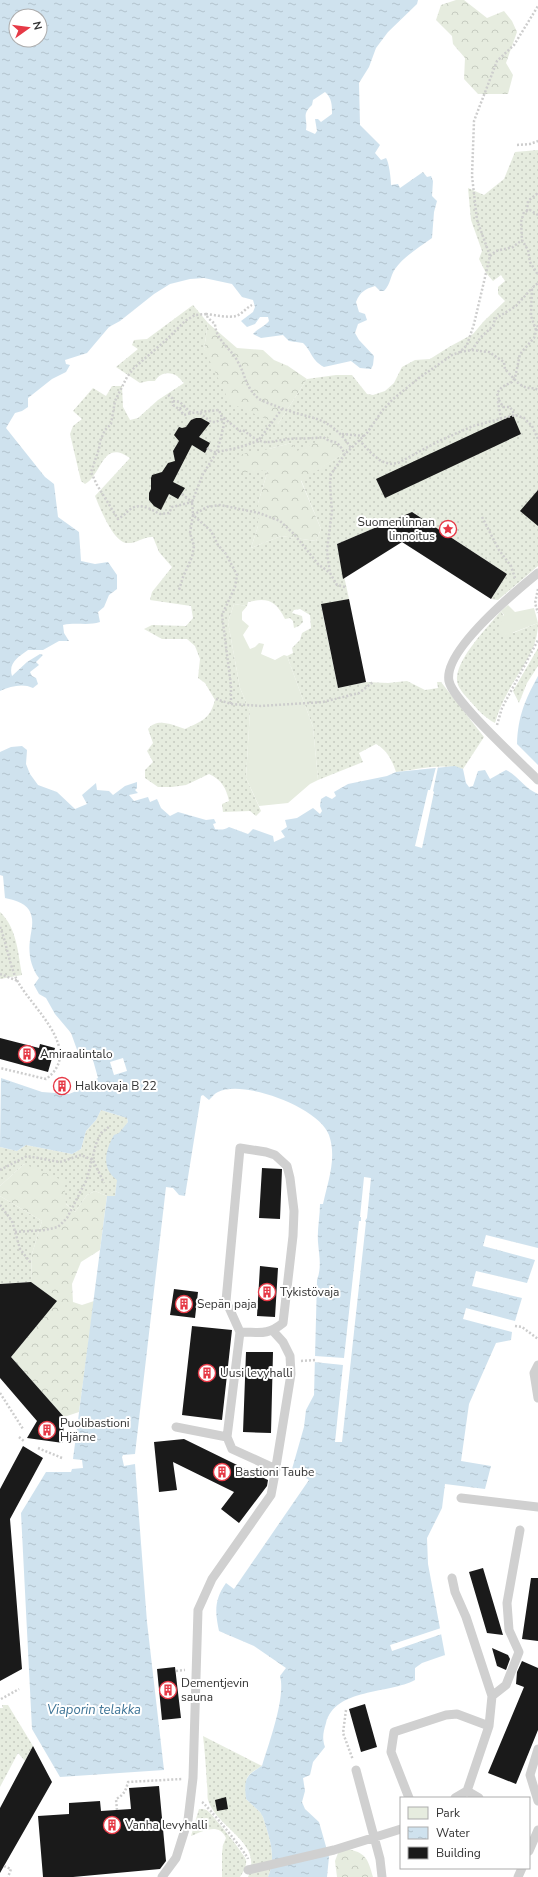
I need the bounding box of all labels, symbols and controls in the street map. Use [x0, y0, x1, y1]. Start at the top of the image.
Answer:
north arrow [8, 8, 48, 48]
text: N [29, 20, 45, 32]
place label: Suomenlinnan linnoitus [358, 514, 435, 544]
place icon: Suomenlinnan linnoitus [438, 519, 458, 539]
building icon: Amiraalintalo [17, 1044, 37, 1064]
place label: Amiraalintalo [40, 1046, 113, 1062]
building icon: Halkovaja B 22 [52, 1076, 72, 1096]
place label: Halkovaja B 22 [75, 1078, 157, 1094]
building icon: Tykistövaja [257, 1282, 277, 1302]
place label: Tykistövaja [280, 1284, 339, 1300]
building icon: Sepän paja [174, 1294, 194, 1314]
place label: Sepän paja [197, 1296, 257, 1312]
building icon: Uusi levyhalli [197, 1363, 217, 1383]
place label: Uusi levyhalli [220, 1365, 293, 1381]
place label: Puolibastioni Hjärne [60, 1415, 130, 1445]
building icon: Puolibastioni Hjärne [37, 1420, 57, 1440]
building icon: Bastioni Taube [212, 1462, 232, 1482]
place label: Bastioni Taube [235, 1464, 314, 1480]
place label: Dementjevin sauna [181, 1675, 249, 1705]
building icon: Dementjevin sauna [158, 1680, 178, 1700]
water label: Viaporin telakka [47, 1701, 141, 1719]
legend [400, 1797, 530, 1869]
text: Park [436, 1805, 461, 1821]
building icon: Vanha levyhalli [102, 1815, 122, 1835]
place label: Vanha levyhalli [124, 1817, 207, 1833]
text: Water [436, 1825, 470, 1841]
text: Building [436, 1845, 481, 1861]

